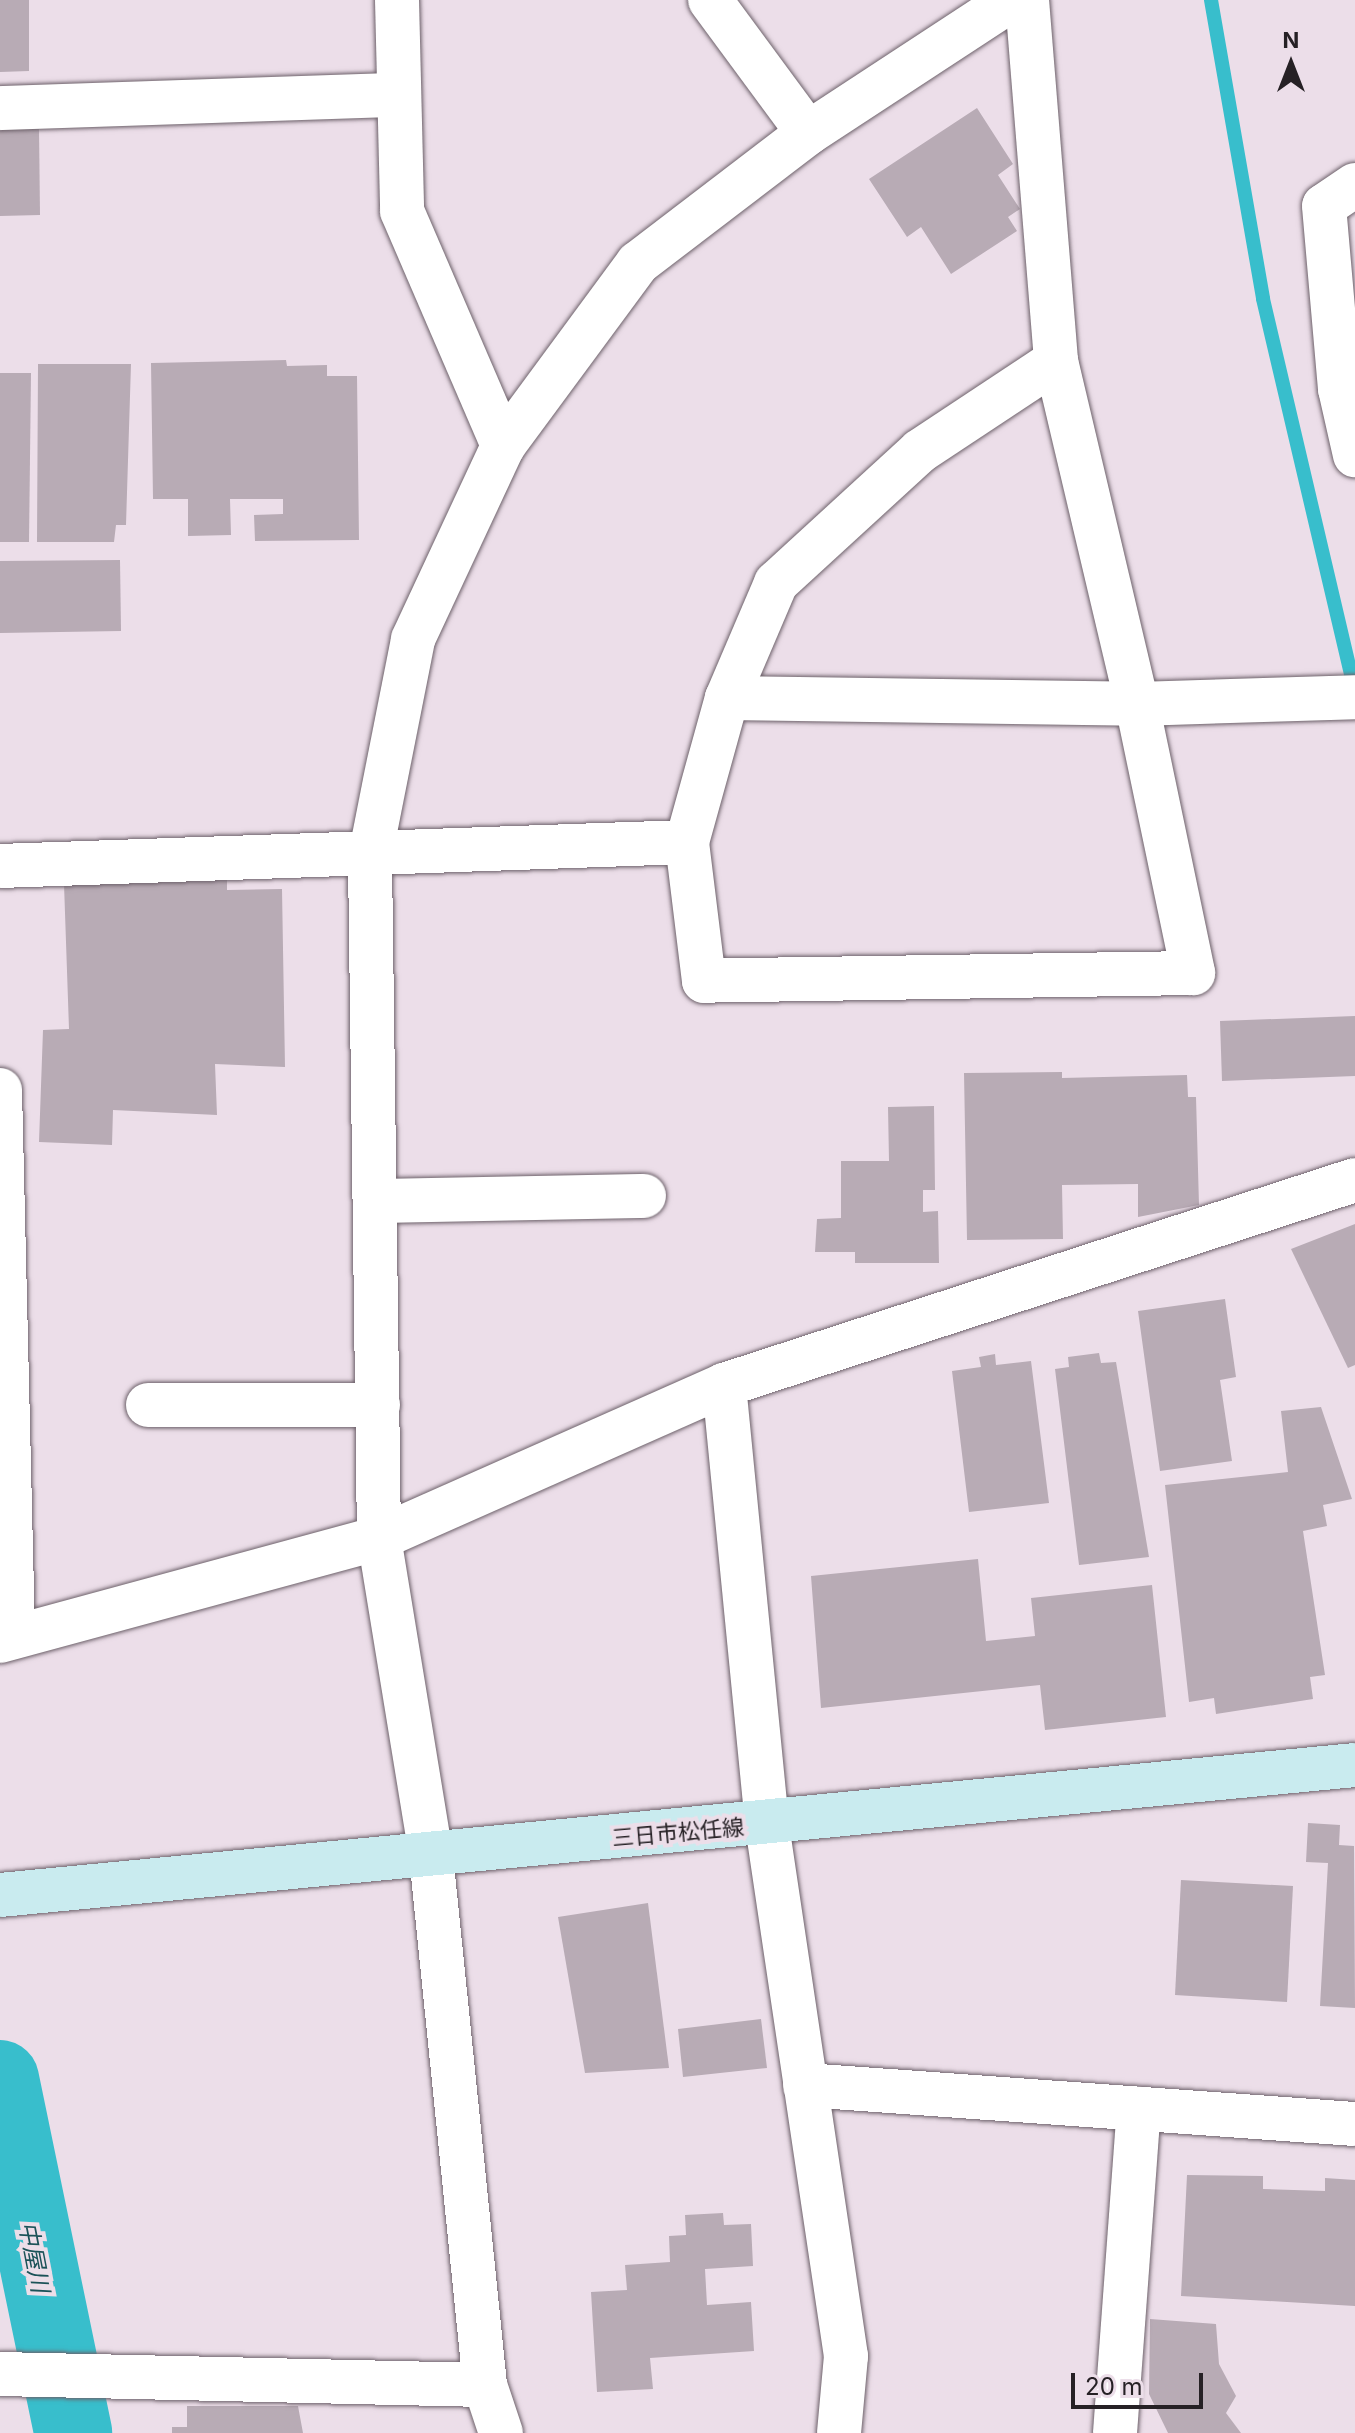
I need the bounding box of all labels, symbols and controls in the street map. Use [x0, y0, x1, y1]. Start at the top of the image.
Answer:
north arrow [1251, 24, 1331, 104]
text: N [1283, 27, 1299, 53]
street label: 三日市松任線 [611, 1814, 745, 1852]
water label: 中屋川 [13, 2219, 55, 2295]
scale bar [1075, 2357, 1207, 2407]
text: 20 m [1085, 2372, 1143, 2401]

